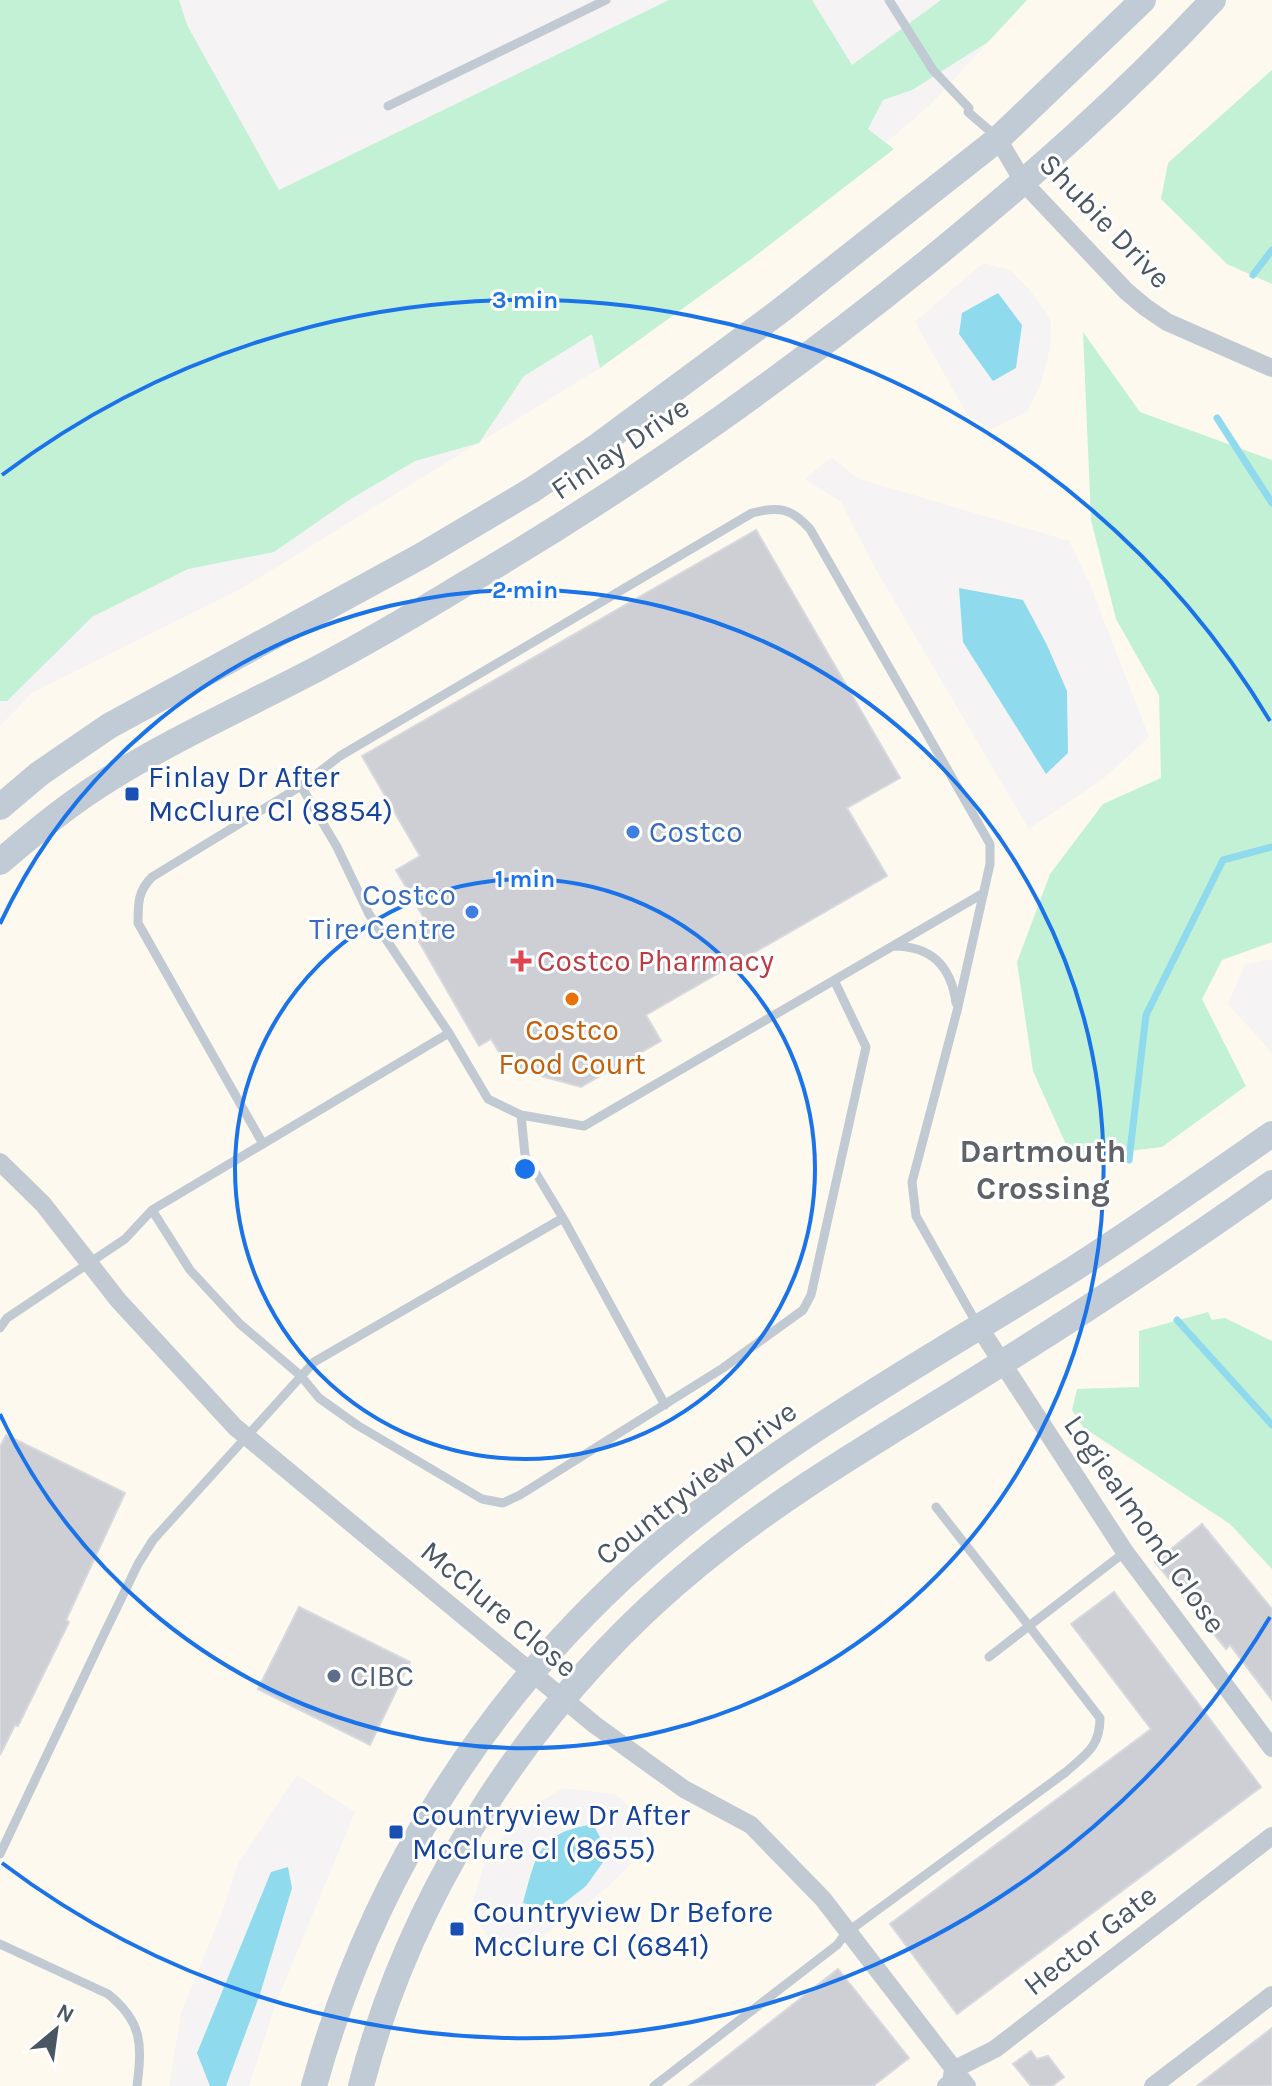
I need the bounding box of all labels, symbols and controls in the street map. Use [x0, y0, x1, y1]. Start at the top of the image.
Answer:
street label: Shubie Drive [1032, 146, 1178, 296]
text: 3 min [492, 286, 558, 314]
street label: Finlay Drive [544, 389, 696, 507]
text: 2 min [492, 576, 558, 604]
place label: Finlay Dr After McClure Cl (8854) [148, 759, 393, 829]
marker: Finlay Dr After McClure Cl (8854) [123, 785, 141, 803]
place label: Costco [649, 814, 743, 850]
marker: Costco [624, 823, 642, 841]
text: 1 min [495, 865, 555, 893]
place label: Costco Tire Centre [309, 877, 456, 947]
marker: Costco Tire Centre [463, 903, 481, 921]
place label: Costco Pharmacy [537, 943, 774, 979]
marker: Costco Pharmacy [512, 952, 530, 970]
marker: Costco Food Court [563, 990, 581, 1008]
place label: Costco Food Court [498, 1012, 646, 1082]
district label: Dartmouth Crossing [960, 1133, 1126, 1207]
centre of rings [511, 1155, 539, 1183]
street label: Countryview Drive [588, 1393, 804, 1573]
street label: Logiealmond Close [1056, 1408, 1234, 1640]
street label: McClure Close [413, 1533, 585, 1685]
place label: CIBC [350, 1658, 414, 1694]
marker: CIBC [325, 1667, 343, 1685]
place label: Countryview Dr After McClure Cl (8655) [412, 1797, 690, 1867]
marker: Countryview Dr After McClure Cl (8655) [387, 1823, 405, 1841]
street label: Hector Gate [1016, 1877, 1164, 2003]
place label: Countryview Dr Before McClure Cl (6841) [473, 1894, 773, 1964]
marker: Countryview Dr Before McClure Cl (6841) [448, 1920, 466, 1938]
north arrow [16, 1990, 96, 2070]
text: N [52, 1998, 78, 2029]

